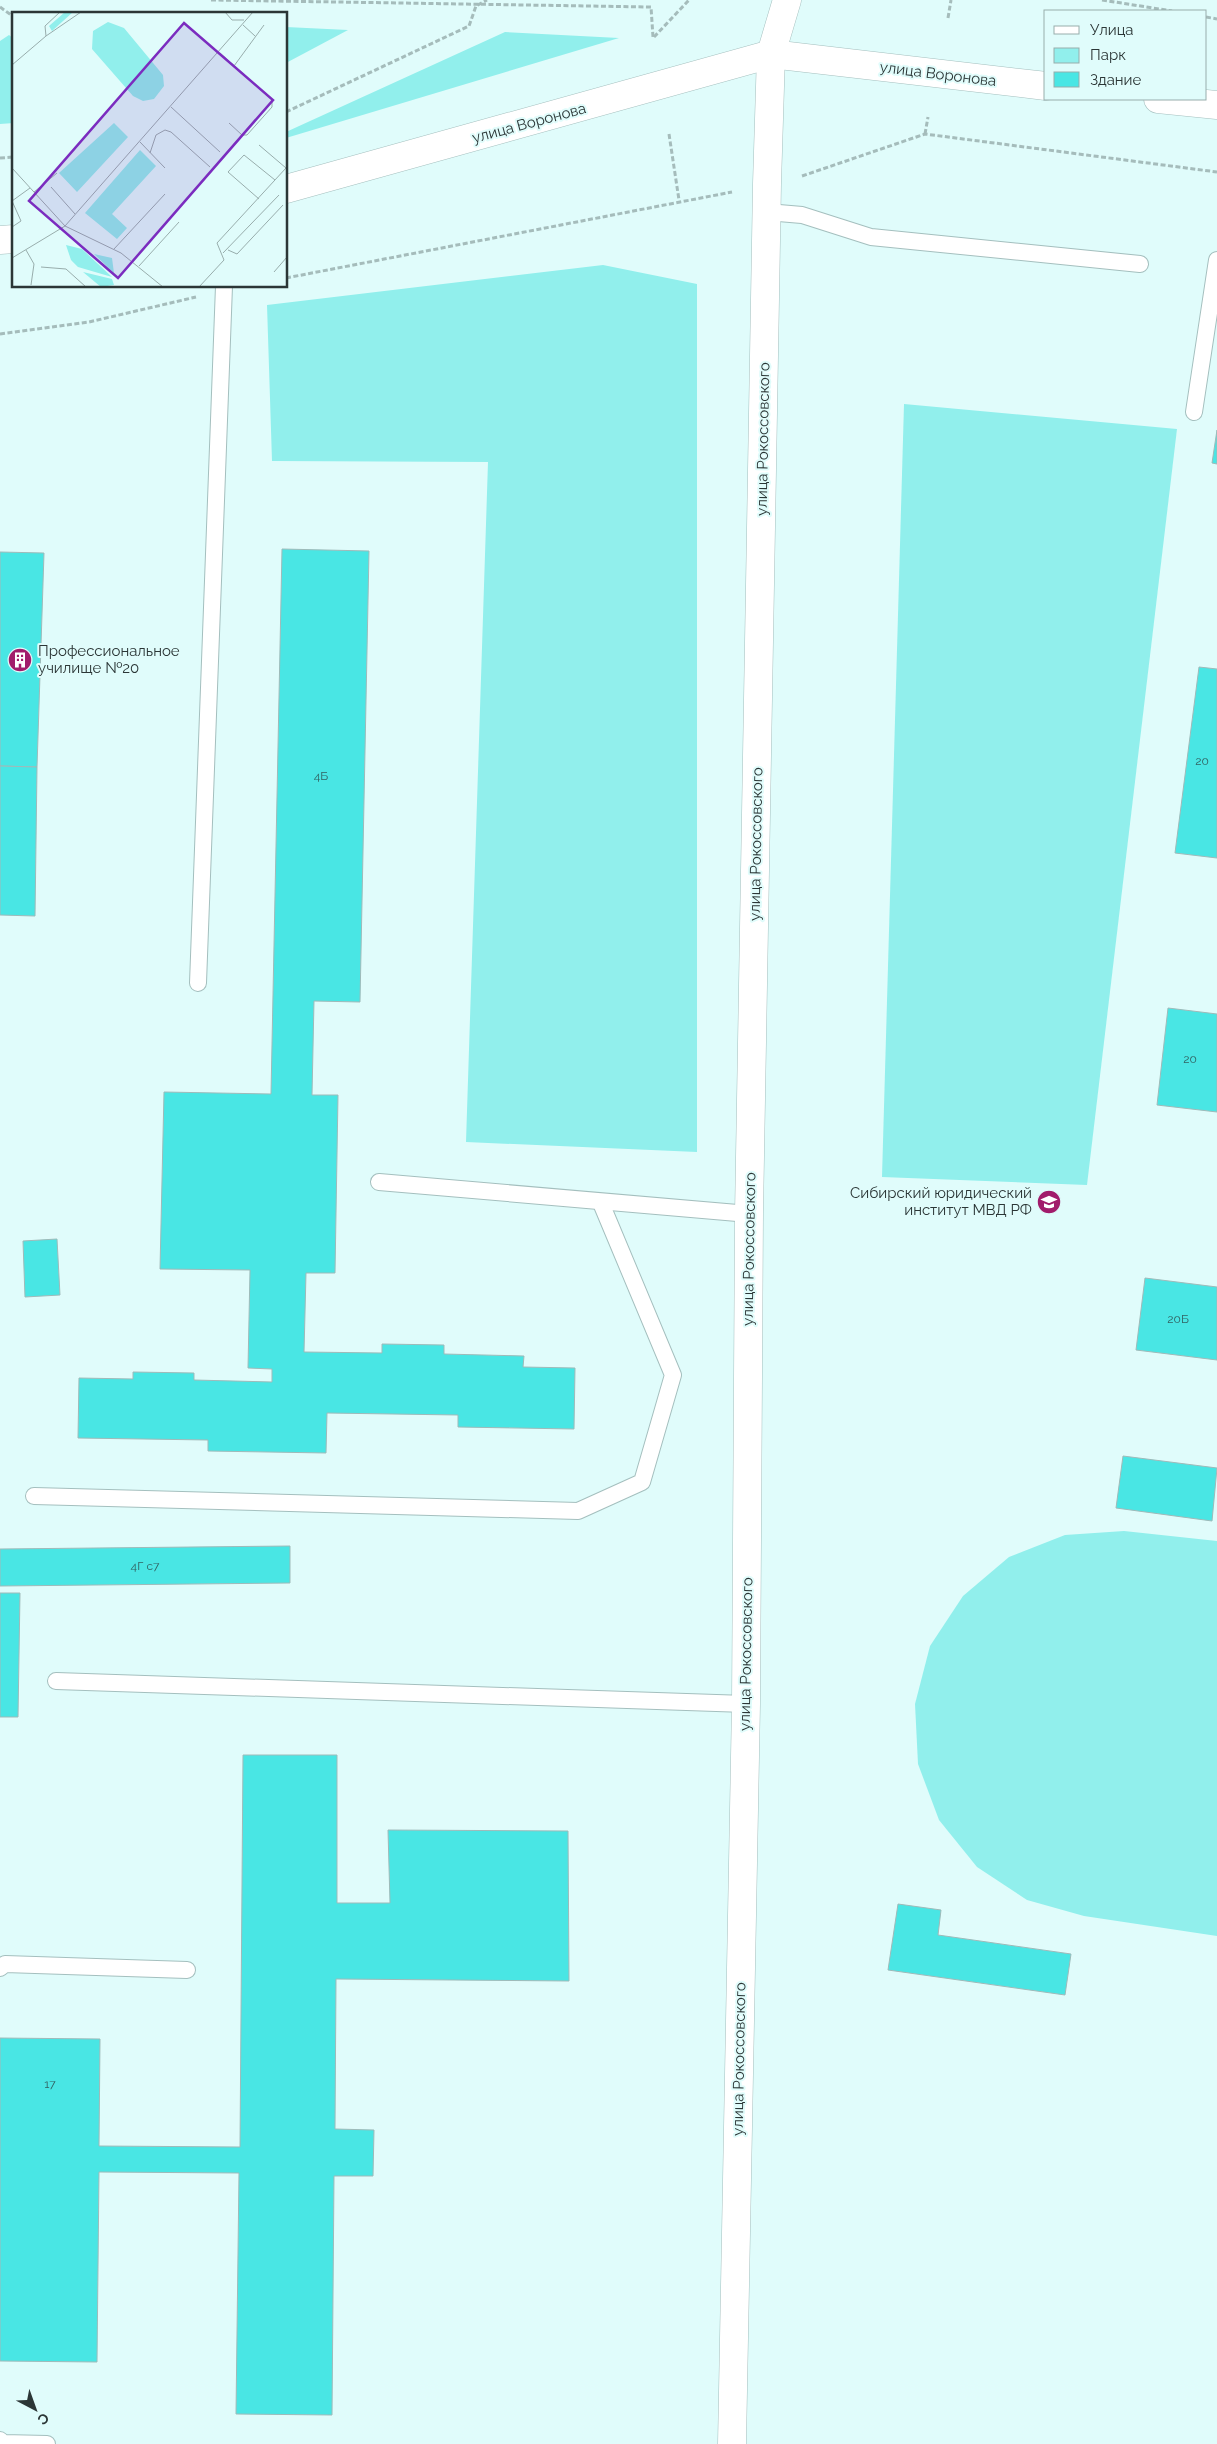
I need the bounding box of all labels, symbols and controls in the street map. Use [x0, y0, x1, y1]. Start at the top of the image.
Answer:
legend [1044, 10, 1207, 100]
inset map [12, 12, 288, 288]
text: Улица [1090, 21, 1134, 39]
text: Парк [1090, 46, 1126, 64]
street label: улица Воронова [879, 58, 997, 90]
text: Здание [1090, 71, 1142, 89]
street label: улица Воронова [470, 99, 588, 147]
street label: улица Рокоссовского [753, 362, 773, 516]
place label: Профессиональное училище №20 [38, 642, 180, 677]
building icon: Профессиональное училище №20 [7, 647, 33, 673]
house number: 20 [1195, 754, 1209, 768]
street label: улица Рокоссовского [746, 767, 766, 921]
house number: 4Б [314, 769, 328, 783]
house number: 20 [1183, 1052, 1197, 1066]
street label: улица Рокоссовского [739, 1172, 759, 1326]
place label: Сибирский юридический институт МВД РФ [850, 1184, 1032, 1219]
school or university icon: Сибирский юридический институт МВД РФ [1036, 1189, 1062, 1215]
house number: 20Б [1167, 1312, 1189, 1326]
house number: 4Г с7 [131, 1559, 160, 1573]
street label: улица Рокоссовского [736, 1577, 756, 1731]
street label: улица Рокоссовского [729, 1982, 749, 2136]
house number: 17 [44, 2077, 56, 2091]
north arrow [10, 2384, 60, 2434]
text: С [34, 2410, 52, 2428]

